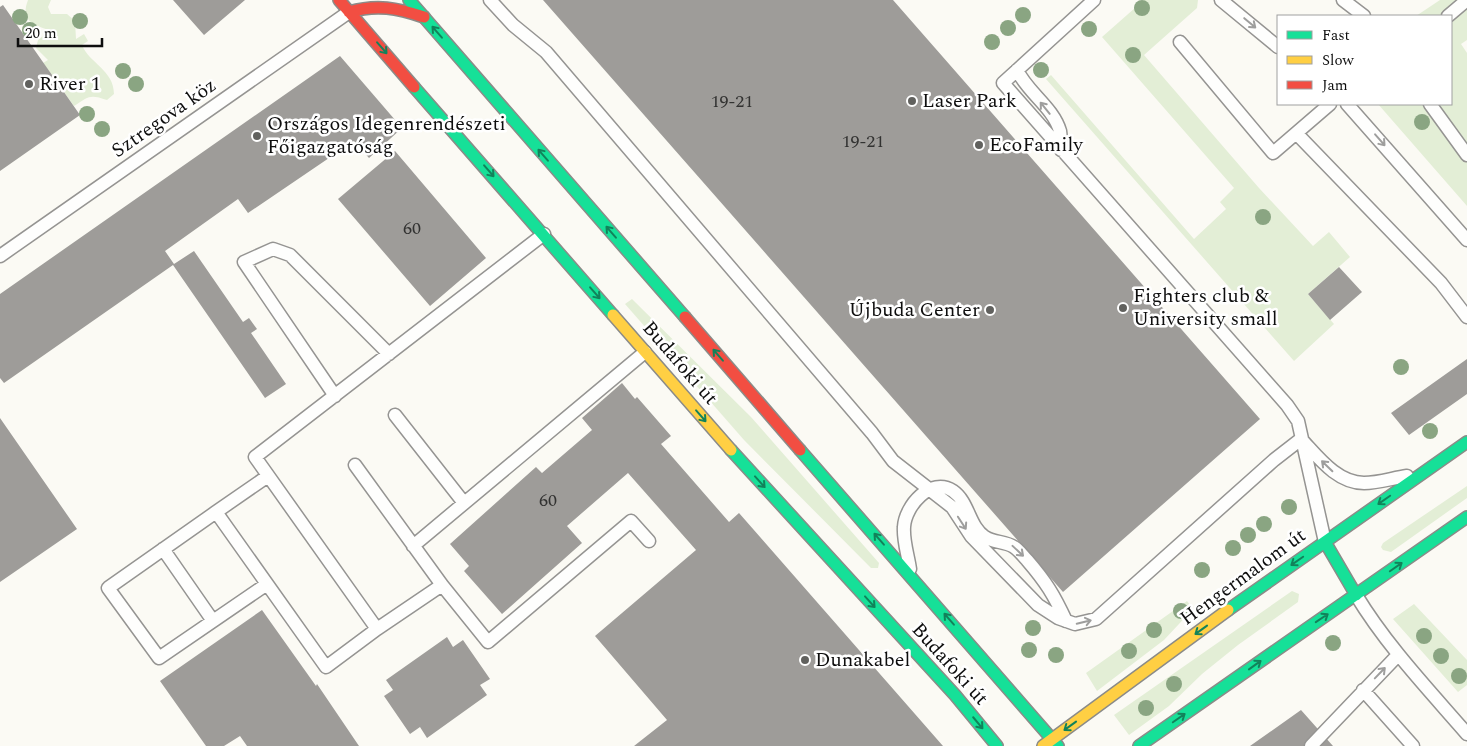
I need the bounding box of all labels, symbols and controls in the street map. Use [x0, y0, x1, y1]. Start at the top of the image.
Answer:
scale bar [18, 15, 101, 47]
legend [1277, 15, 1452, 105]
one-way arrow [1243, 18, 1256, 29]
text: 20 m [25, 22, 57, 45]
text: Fast [1322, 24, 1350, 47]
one-way arrow [431, 26, 442, 39]
one-way arrow [376, 42, 387, 55]
text: Slow [1322, 49, 1354, 72]
place label: River 1 [39, 69, 101, 99]
street label: Sztregova köz [105, 71, 223, 165]
text: Jam [1322, 74, 1348, 97]
marker: River 1 [23, 78, 35, 90]
place label: Laser Park [922, 86, 1017, 116]
house number: 19-21 [711, 88, 753, 115]
marker: Laser Park [906, 95, 918, 107]
one-way arrow [1039, 101, 1050, 114]
place label: Országos Idegenrendészeti Főigazgatóság [267, 109, 506, 162]
house number: 19-21 [842, 128, 884, 155]
marker: Országos Idegenrendészeti Főigazgatóság [251, 130, 263, 142]
place label: EcoFamily [989, 130, 1084, 160]
one-way arrow [1374, 134, 1385, 147]
marker: EcoFamily [973, 139, 985, 151]
one-way arrow [537, 148, 549, 161]
one-way arrow [483, 164, 494, 177]
house number: 60 [403, 215, 421, 242]
one-way arrow [605, 226, 617, 239]
place label: Fighters club & University small [1133, 281, 1278, 334]
one-way arrow [589, 287, 601, 300]
place label: Újbuda Center [849, 295, 980, 325]
marker: Fighters club & University small [1117, 302, 1129, 314]
marker: Újbuda Center [984, 304, 996, 316]
street label: Budafoki út [635, 314, 725, 412]
one-way arrow [712, 348, 723, 361]
one-way arrow [696, 410, 707, 423]
one-way arrow [1321, 460, 1333, 472]
one-way arrow [754, 475, 766, 488]
house number: 60 [539, 487, 557, 514]
one-way arrow [1377, 495, 1391, 505]
one-way arrow [958, 516, 968, 530]
street label: Hengermalom út [1174, 521, 1312, 633]
one-way arrow [874, 533, 885, 546]
one-way arrow [1012, 546, 1025, 557]
one-way arrow [1290, 556, 1304, 566]
one-way arrow [1389, 562, 1403, 572]
one-way arrow [863, 595, 875, 608]
one-way arrow [943, 613, 954, 626]
one-way arrow [1314, 613, 1328, 623]
street label: Budafoki út [904, 616, 996, 712]
one-way arrow [1075, 617, 1091, 626]
one-way arrow [1195, 624, 1208, 635]
place label: Dunakabel [815, 645, 910, 675]
marker: Dunakabel [799, 654, 811, 666]
one-way arrow [1247, 660, 1261, 670]
one-way arrow [1374, 667, 1386, 680]
one-way arrow [1172, 713, 1186, 723]
one-way arrow [973, 716, 984, 729]
one-way arrow [1063, 721, 1077, 731]

